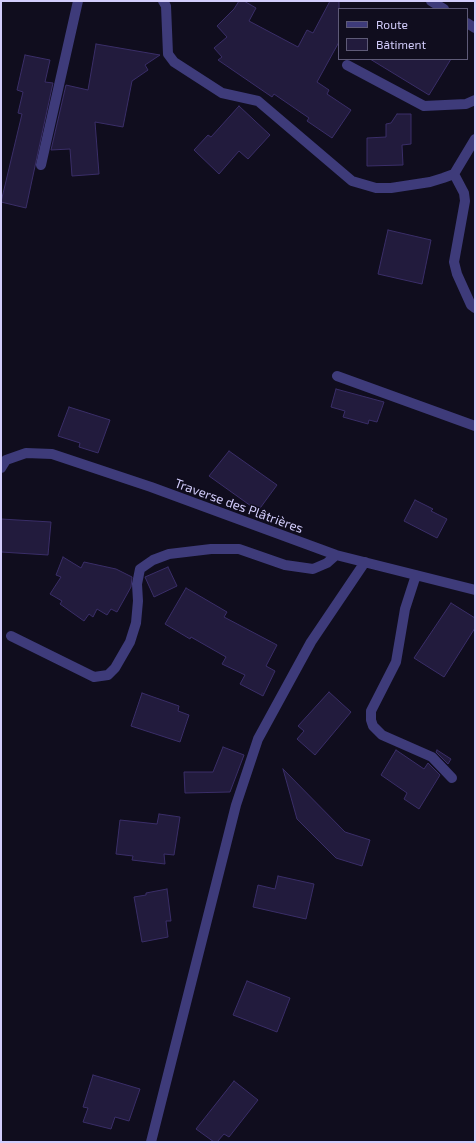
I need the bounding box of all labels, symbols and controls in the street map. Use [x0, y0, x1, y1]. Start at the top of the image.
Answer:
legend [338, 8, 468, 60]
text: Route [376, 17, 408, 31]
text: Bâtiment [376, 37, 426, 51]
street label: Traverse des Plâtrières [173, 475, 305, 537]

